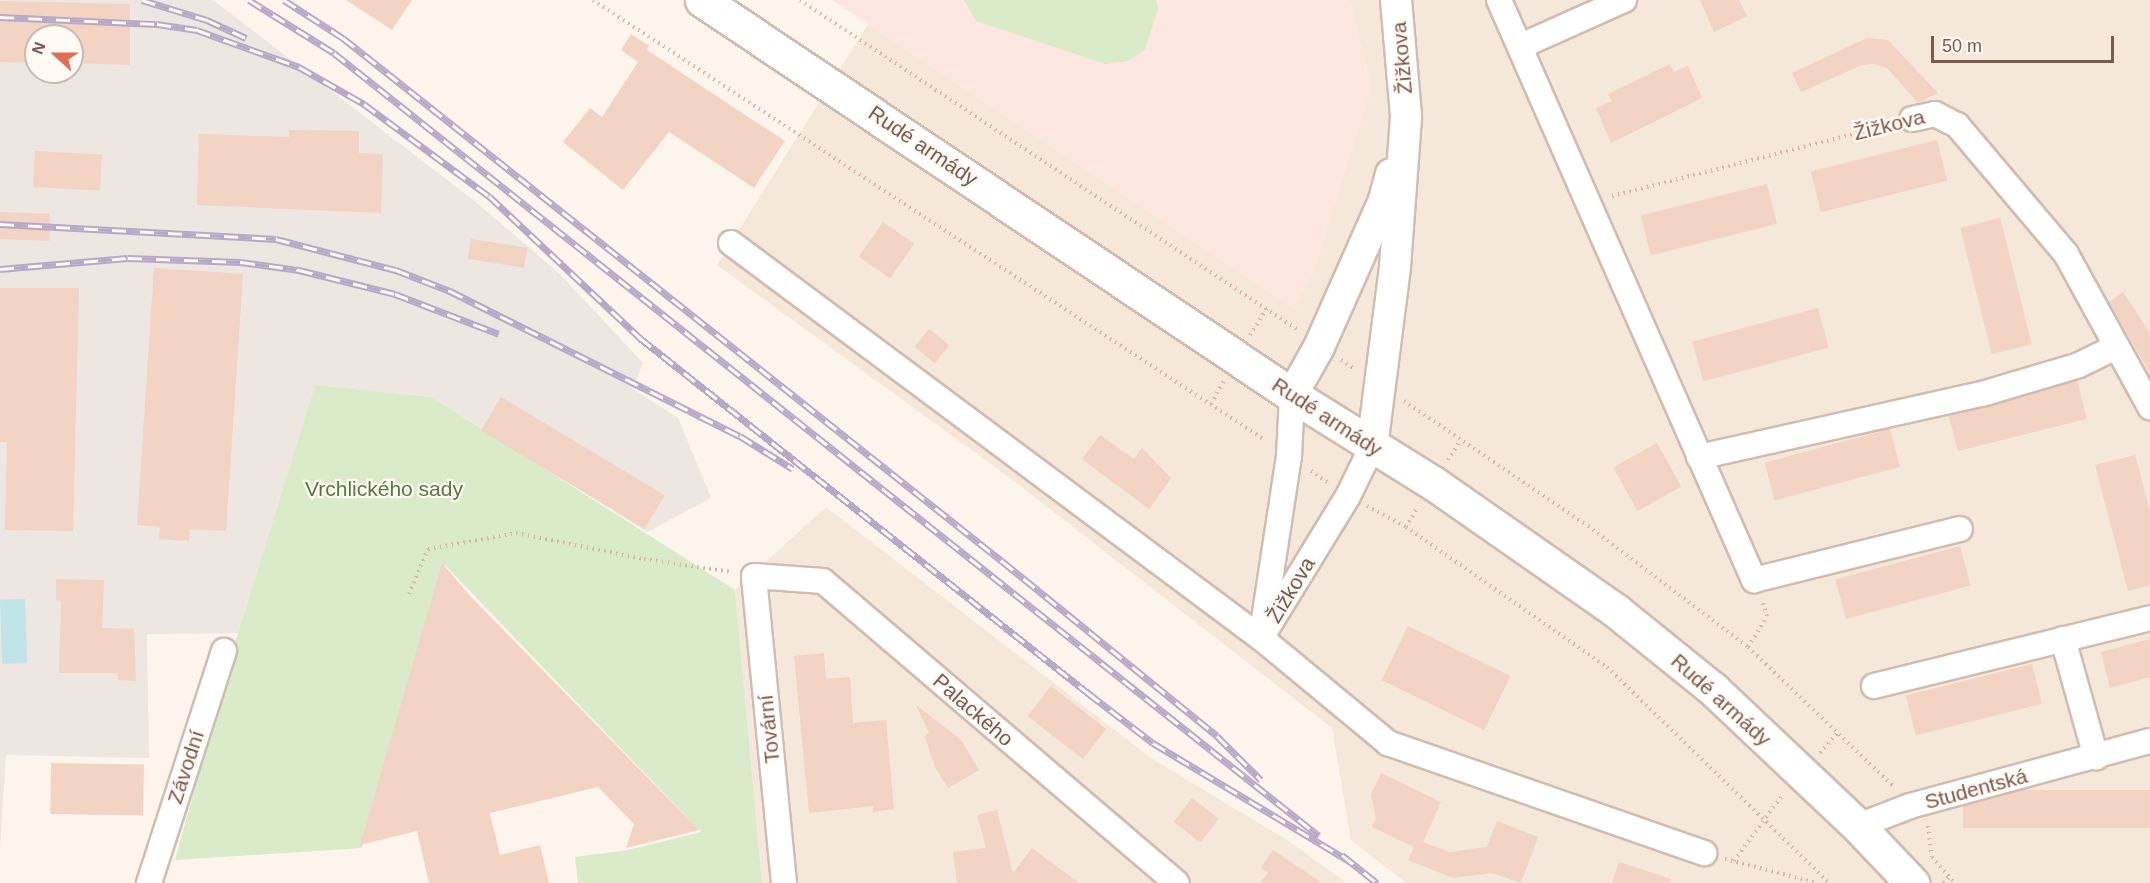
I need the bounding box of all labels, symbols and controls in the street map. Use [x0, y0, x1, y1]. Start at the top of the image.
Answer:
street label: Žižkova [1386, 21, 1418, 95]
north arrow [24, 24, 84, 84]
scale bar [1934, 24, 2117, 62]
text: 50 m [1942, 36, 1982, 56]
text: N [29, 40, 49, 57]
street label: Rudé armády [864, 100, 982, 192]
street label: Žižkova [1851, 104, 1927, 146]
street label: Rudé armády [1267, 372, 1387, 462]
park label: Vrchlického sady [305, 476, 463, 502]
street label: Žižkova [1262, 553, 1320, 627]
street label: Rudé armády [1666, 648, 1776, 752]
street label: Palackého [928, 668, 1018, 752]
street label: Tovární [753, 693, 785, 765]
street label: Závodní [162, 727, 210, 807]
street label: Studentská [1922, 763, 2030, 815]

